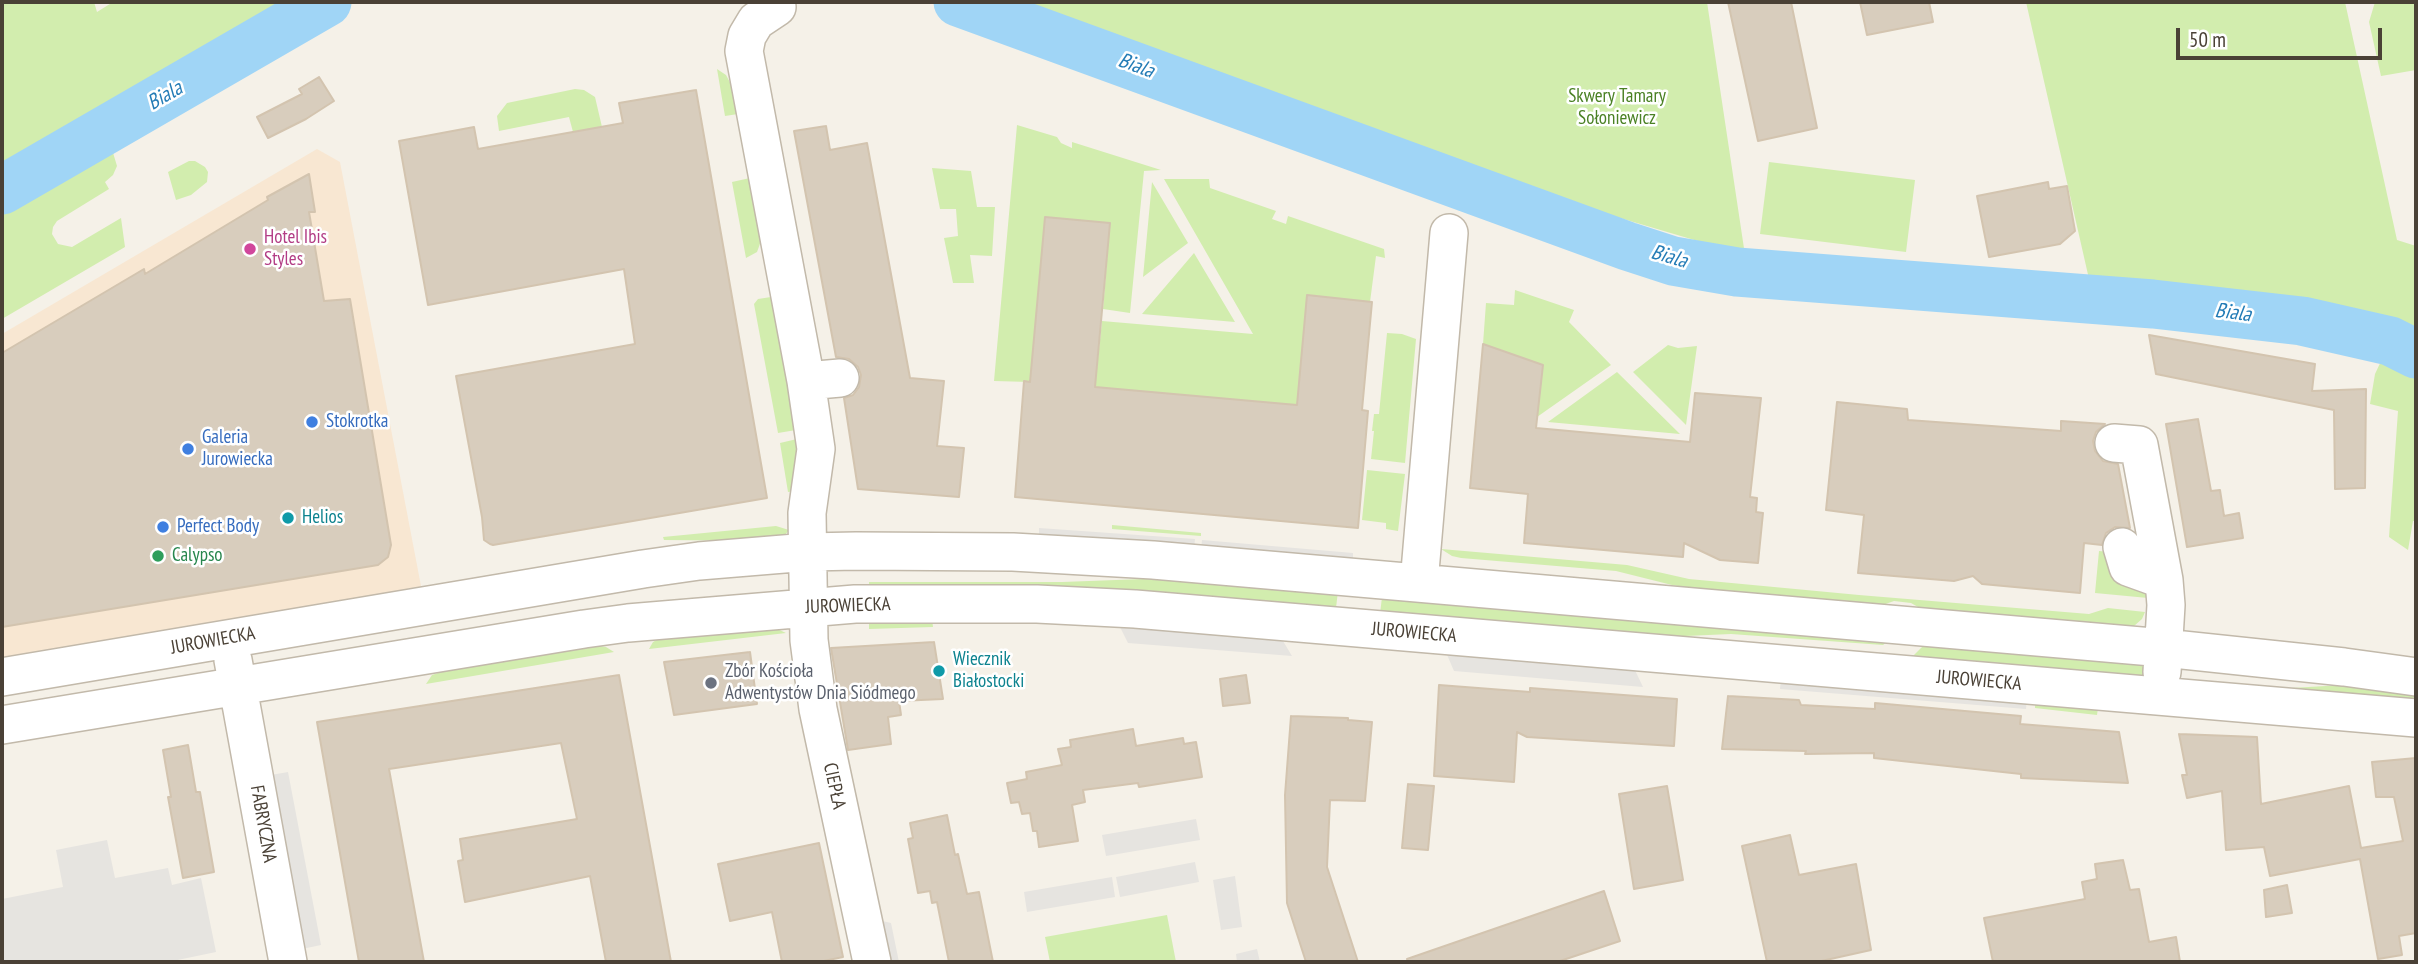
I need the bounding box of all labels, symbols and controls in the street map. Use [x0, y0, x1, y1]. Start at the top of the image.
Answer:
scale bar [2180, 14, 2386, 58]
text: 50 m [2189, 26, 2226, 53]
water label: Biala [1115, 48, 1157, 84]
water label: Biala [143, 76, 187, 116]
park label: Skwery Tamary Sołoniewicz [1568, 86, 1666, 130]
place label: Hotel Ibis Styles [264, 227, 327, 271]
water label: Biala [1648, 240, 1690, 274]
marker: Hotel Ibis Styles [242, 241, 258, 257]
water label: Biala [2214, 298, 2252, 328]
place label: Stokrotka [326, 411, 388, 433]
marker: Stokrotka [304, 414, 320, 430]
place label: Galeria Jurowiecka [202, 427, 273, 471]
marker: Galeria Jurowiecka [180, 441, 196, 457]
place label: Helios [302, 507, 343, 529]
marker: Helios [280, 510, 296, 526]
place label: Perfect Body [177, 516, 259, 538]
marker: Perfect Body [155, 519, 171, 535]
place label: Calypso [172, 545, 223, 567]
marker: Calypso [150, 548, 166, 564]
street label: JUROWIECKA [805, 593, 891, 619]
street label: JUROWIECKA [1371, 618, 1457, 648]
street label: JUROWIECKA [169, 622, 257, 660]
place label: Wiecznik Białostocki [953, 649, 1024, 693]
place label: Zbór Kościoła Adwentystów Dnia Siódmego [725, 661, 916, 705]
marker: Wiecznik Białostocki [931, 663, 947, 679]
street label: JUROWIECKA [1936, 666, 2022, 696]
marker: Zbór Kościoła Adwentystów Dnia Siódmego [703, 675, 719, 691]
street label: CIEPŁA [818, 761, 850, 811]
street label: FABRYCZNA [245, 784, 281, 864]

